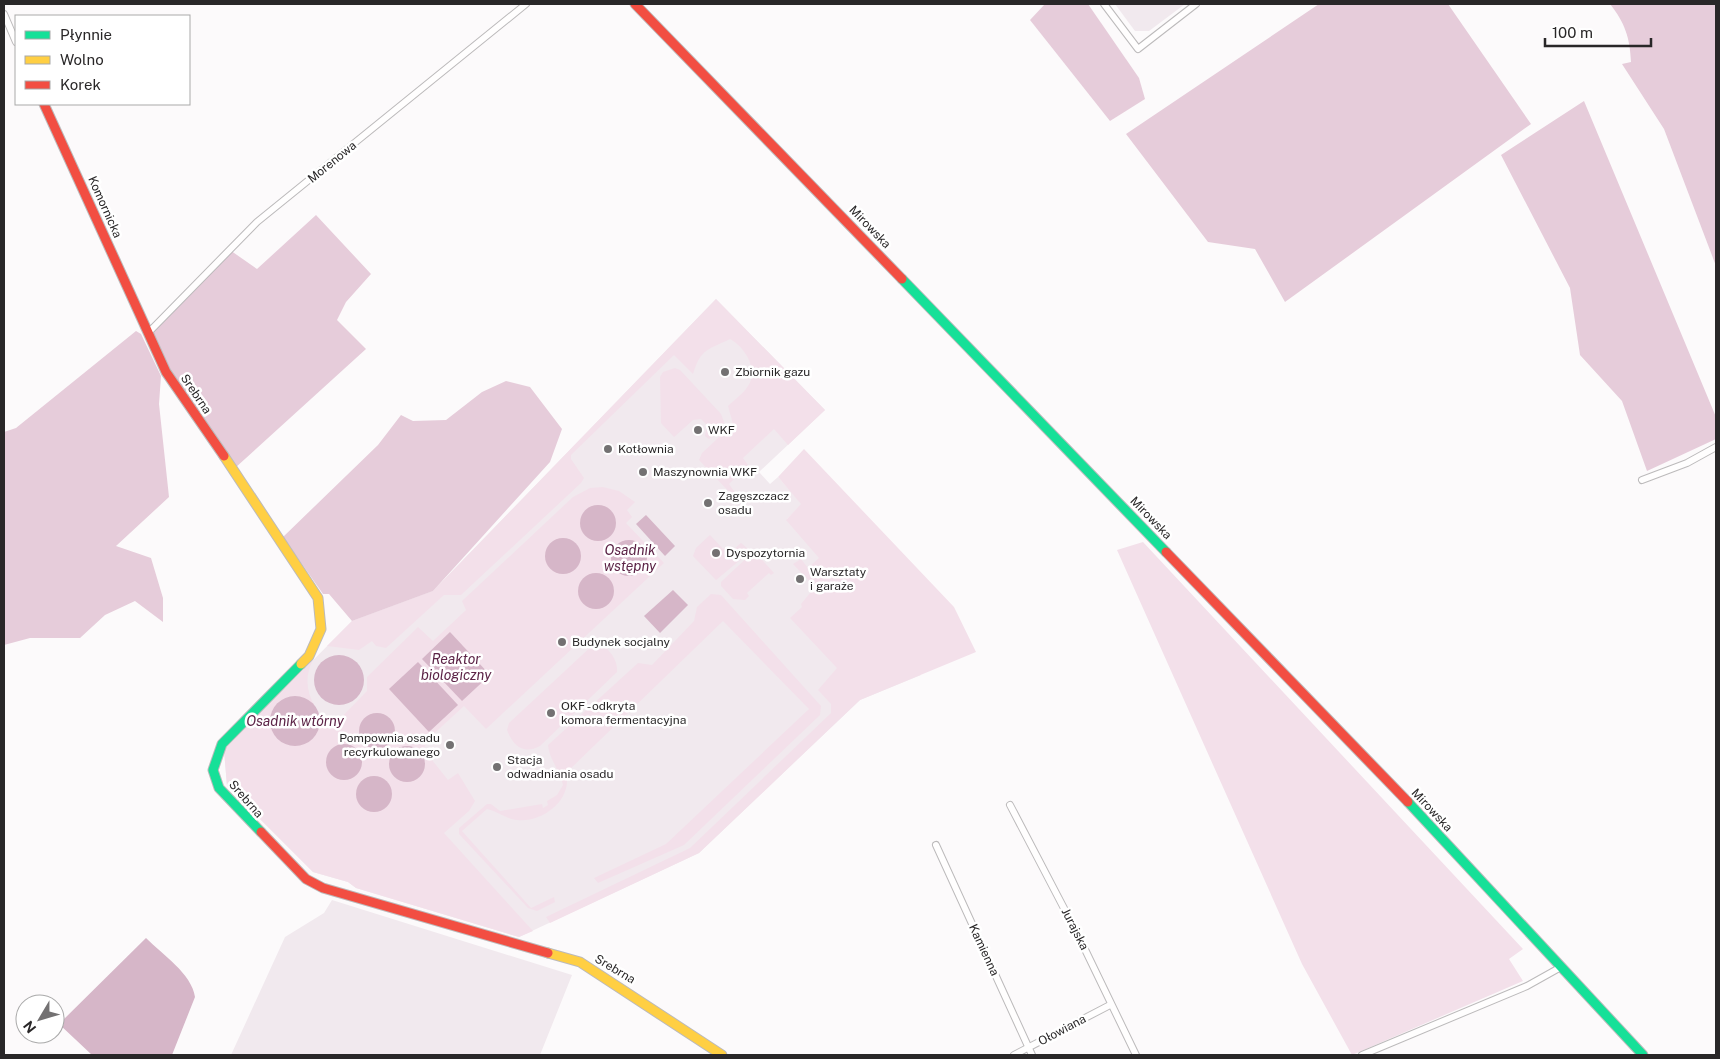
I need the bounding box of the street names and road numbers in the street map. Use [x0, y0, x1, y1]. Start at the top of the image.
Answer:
street label: Morenowa [305, 138, 359, 186]
street label: Komornicka [85, 174, 125, 240]
street label: Mirowska [846, 203, 894, 251]
street label: Srebrna [178, 372, 214, 416]
street label: Mirowska [1127, 494, 1175, 542]
street label: Srebrna [226, 777, 266, 821]
street label: Mirowska [1409, 786, 1455, 834]
street label: Jurajska [1058, 906, 1092, 952]
street label: Kamienna [966, 922, 1002, 978]
street label: Srebrna [592, 951, 638, 987]
street label: Ołowiana [1036, 1012, 1088, 1048]

